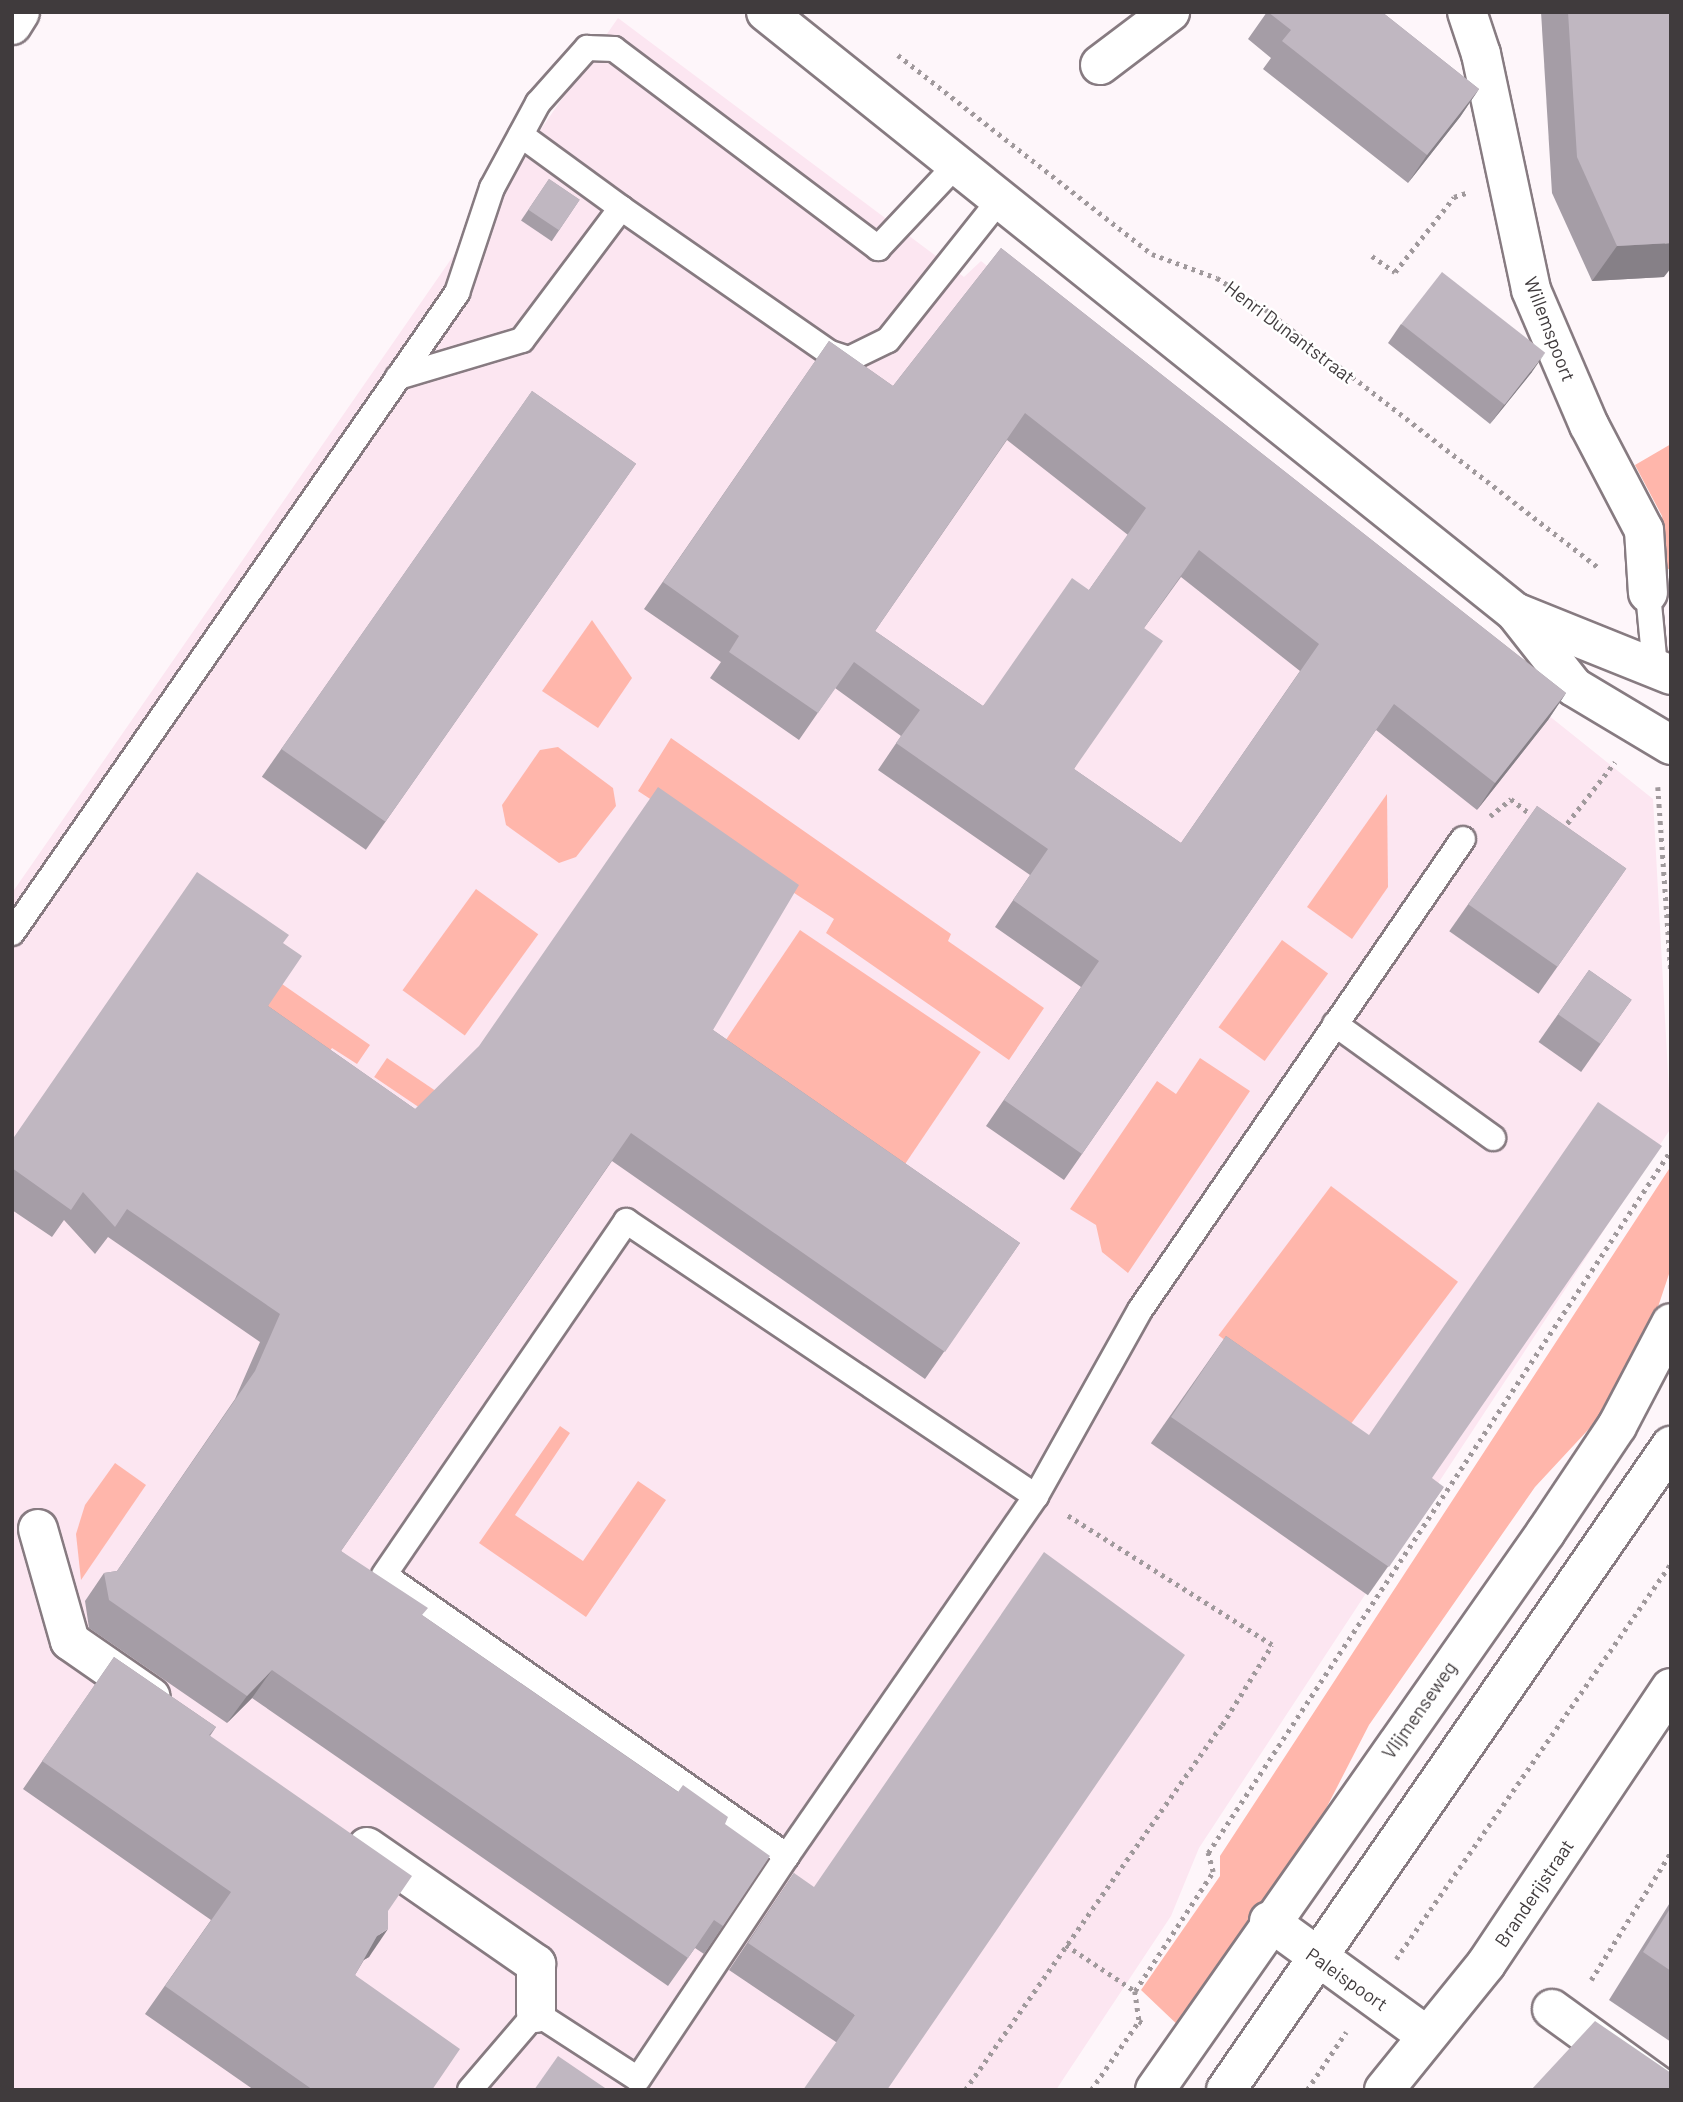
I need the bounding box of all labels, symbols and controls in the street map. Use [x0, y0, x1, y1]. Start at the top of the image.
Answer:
street label: Willemspoort [1520, 273, 1580, 385]
street label: Henri Dunantstraat [1221, 276, 1359, 388]
street label: Vlijmenseweg [1377, 1657, 1461, 1763]
street label: Branderijstraat [1490, 1835, 1578, 1951]
street label: Paleispoort [1302, 1943, 1392, 2015]

